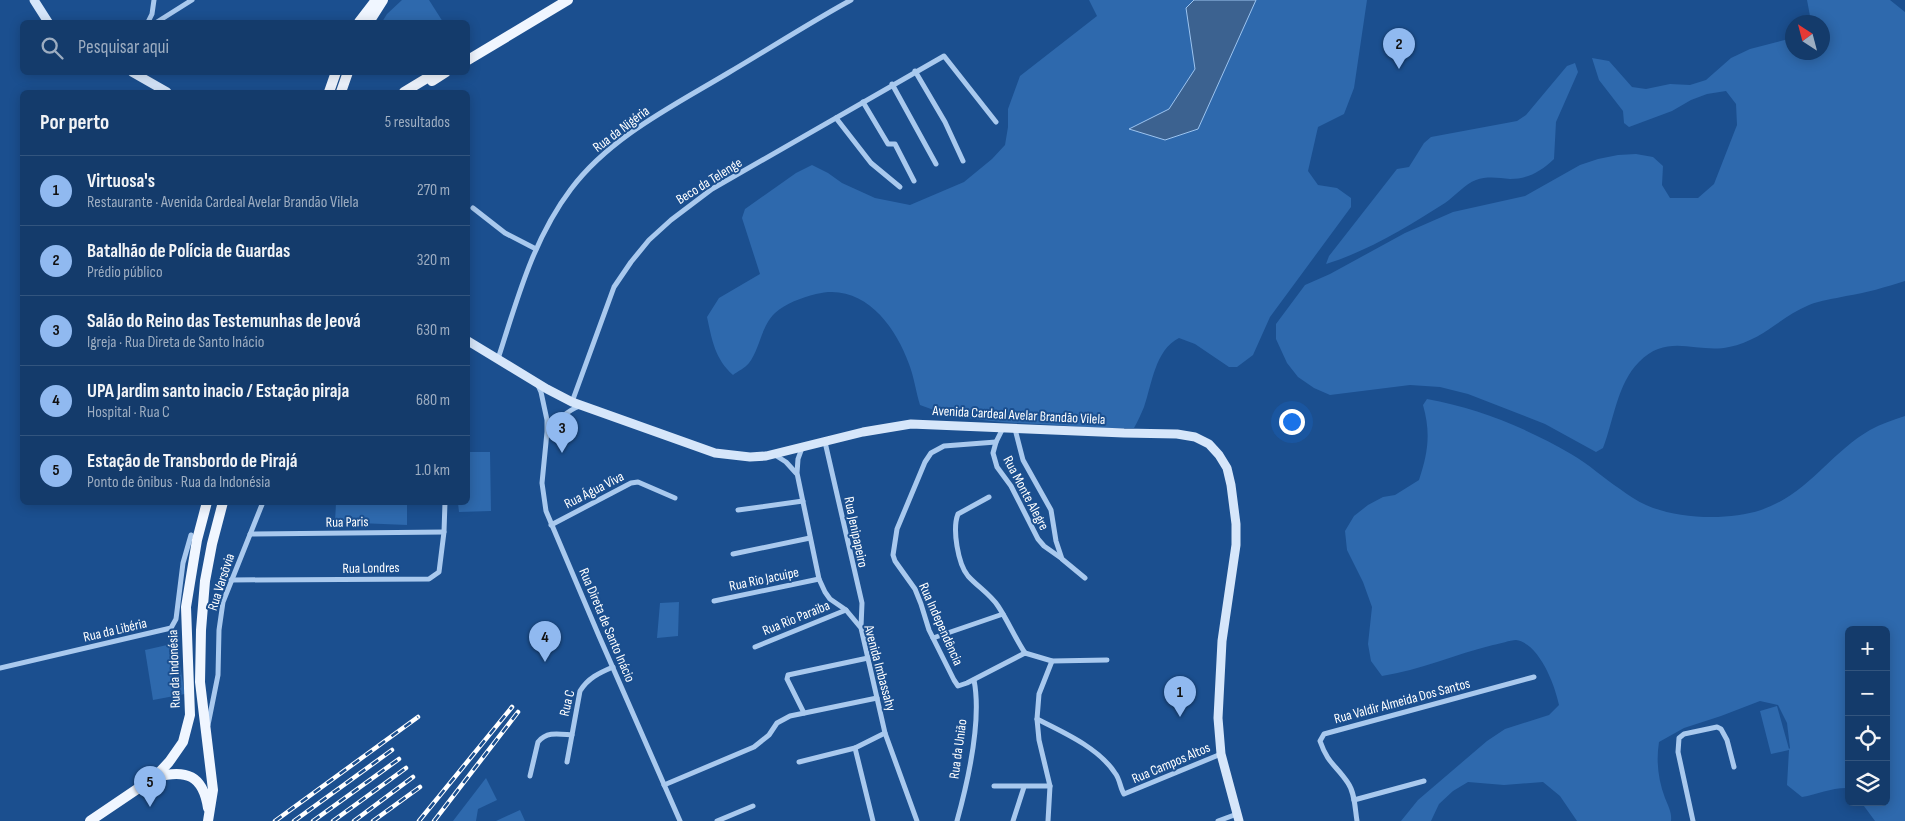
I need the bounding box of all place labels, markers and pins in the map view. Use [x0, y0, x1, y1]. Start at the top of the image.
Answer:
pin: 2 [1383, 28, 1415, 69]
pin: 3 [546, 412, 578, 453]
pin: 4 [529, 621, 561, 662]
pin: 1 [1164, 676, 1196, 717]
pin: 5 [134, 766, 166, 807]

